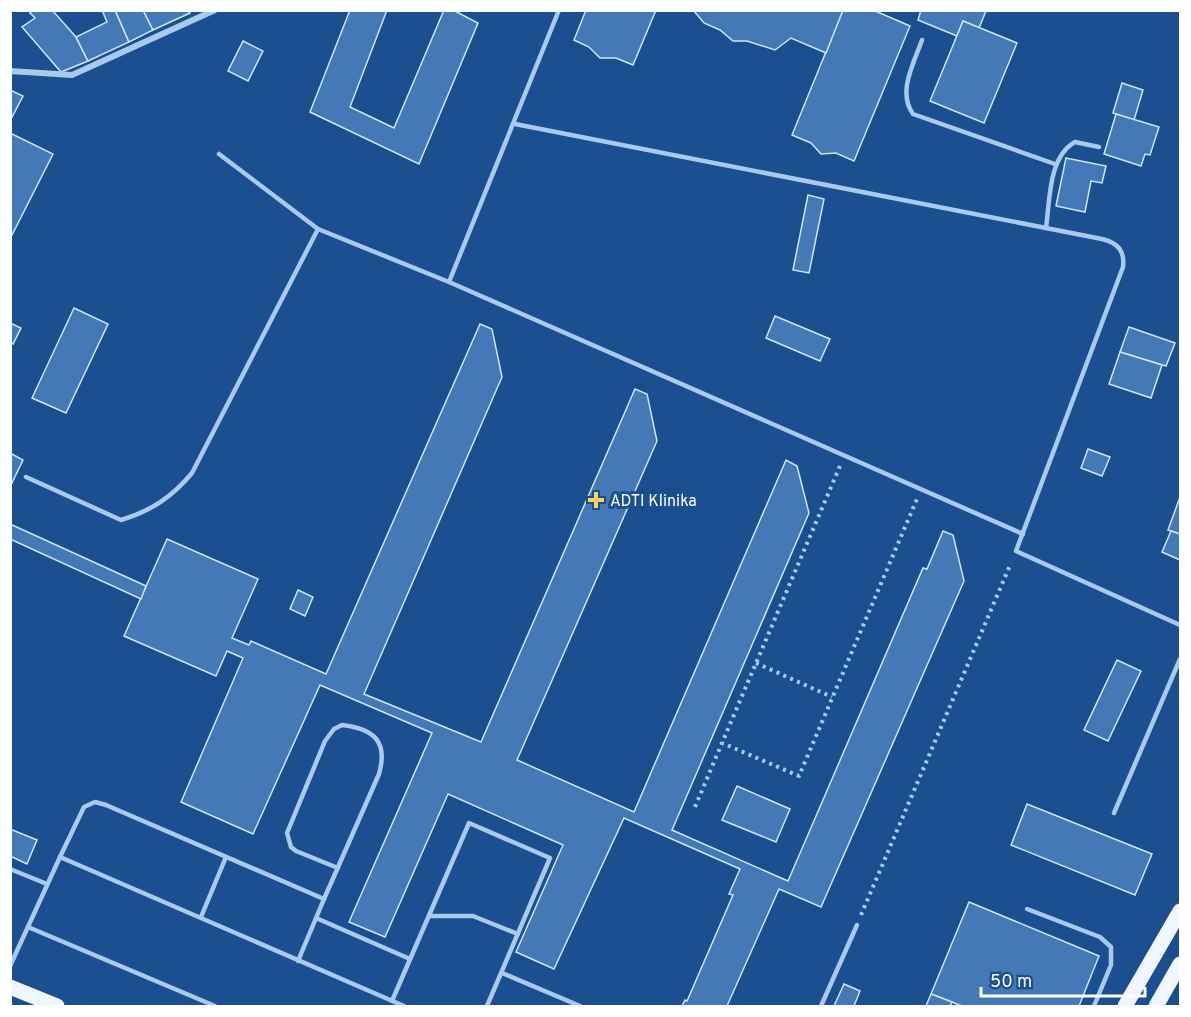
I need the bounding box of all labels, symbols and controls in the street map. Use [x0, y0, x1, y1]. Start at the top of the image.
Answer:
marker: ADTI Klinika [587, 491, 605, 509]
place label: ADTI Klinika [610, 492, 697, 512]
scale bar [981, 960, 1144, 998]
text: 50 m [990, 971, 1032, 994]

